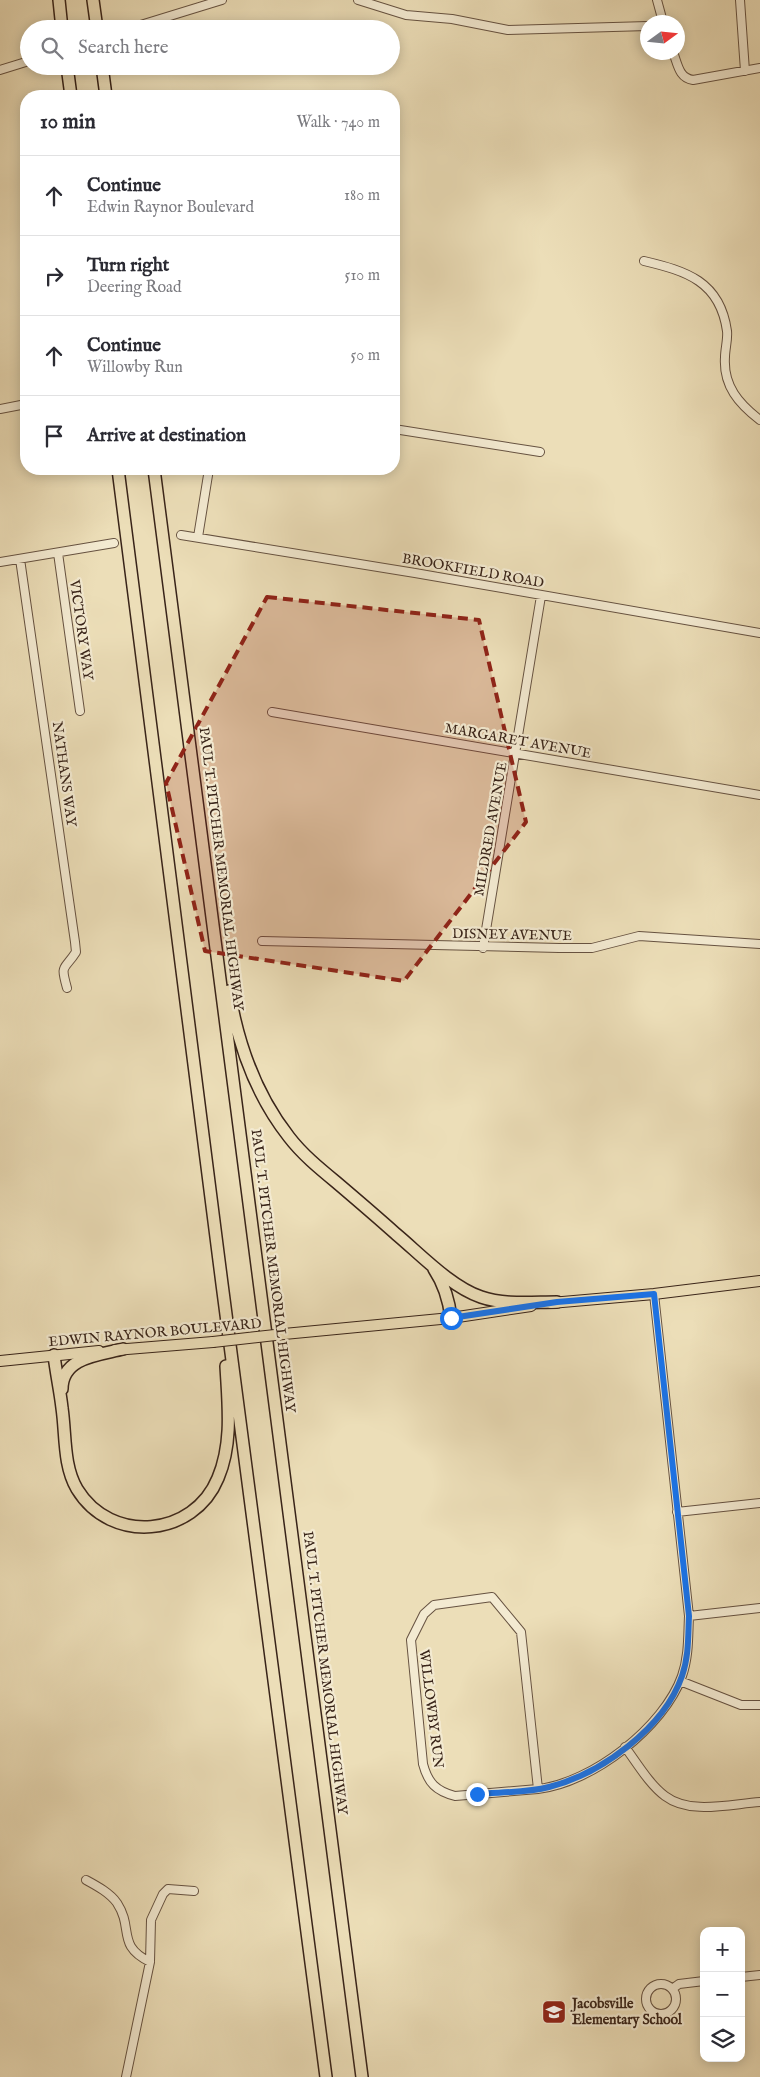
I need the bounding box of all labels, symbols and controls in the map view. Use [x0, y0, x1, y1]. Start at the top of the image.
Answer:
north arrow [640, 15, 685, 60]
search box [20, 20, 400, 75]
icon: search [38, 34, 66, 62]
text: Search here [78, 36, 169, 60]
text: 10 min [40, 109, 96, 136]
text: Walk · 740 m [296, 113, 380, 133]
text: Continue [87, 174, 161, 198]
icon: ahead [40, 182, 68, 210]
text: 180 m [344, 186, 380, 206]
text: Edwin Raynor Boulevard [87, 198, 254, 218]
text: Turn right [87, 254, 169, 278]
icon: right [40, 262, 68, 290]
text: 510 m [345, 266, 380, 286]
text: Deering Road [87, 278, 182, 298]
text: Continue [87, 334, 161, 358]
icon: ahead [40, 342, 68, 370]
text: 50 m [351, 346, 380, 366]
text: Willowby Run [87, 358, 183, 378]
icon: arrive [40, 422, 68, 450]
text: Arrive at destination [87, 424, 246, 448]
street label: BROOKFIELD ROAD [401, 550, 545, 592]
street label: VICTORY WAY [65, 578, 97, 683]
street label: MARGARET AVENUE [443, 719, 593, 763]
street label: NATHANS WAY [48, 720, 81, 829]
street label: PAUL T. PITCHER MEMORIAL HIGHWAY [195, 726, 248, 1013]
street label: MILDRED AVENUE [470, 760, 512, 898]
street label: DISNEY AVENUE [452, 925, 572, 945]
street label: PAUL T. PITCHER MEMORIAL HIGHWAY [247, 1128, 300, 1415]
route start [440, 1307, 463, 1330]
street label: EDWIN RAYNOR BOULEVARD [48, 1315, 262, 1351]
street label: PAUL T. PITCHER MEMORIAL HIGHWAY [299, 1530, 352, 1817]
street label: WILLOWBY RUN [415, 1649, 447, 1769]
route end [466, 1783, 489, 1806]
map controls [700, 1927, 745, 2062]
button: + [700, 1927, 745, 1972]
button: − [700, 1972, 745, 2017]
place label: Jacobsville Elementary School [570, 1995, 683, 2029]
school or university icon: Jacobsville Elementary School [541, 1999, 567, 2025]
button: layers [700, 2017, 745, 2062]

